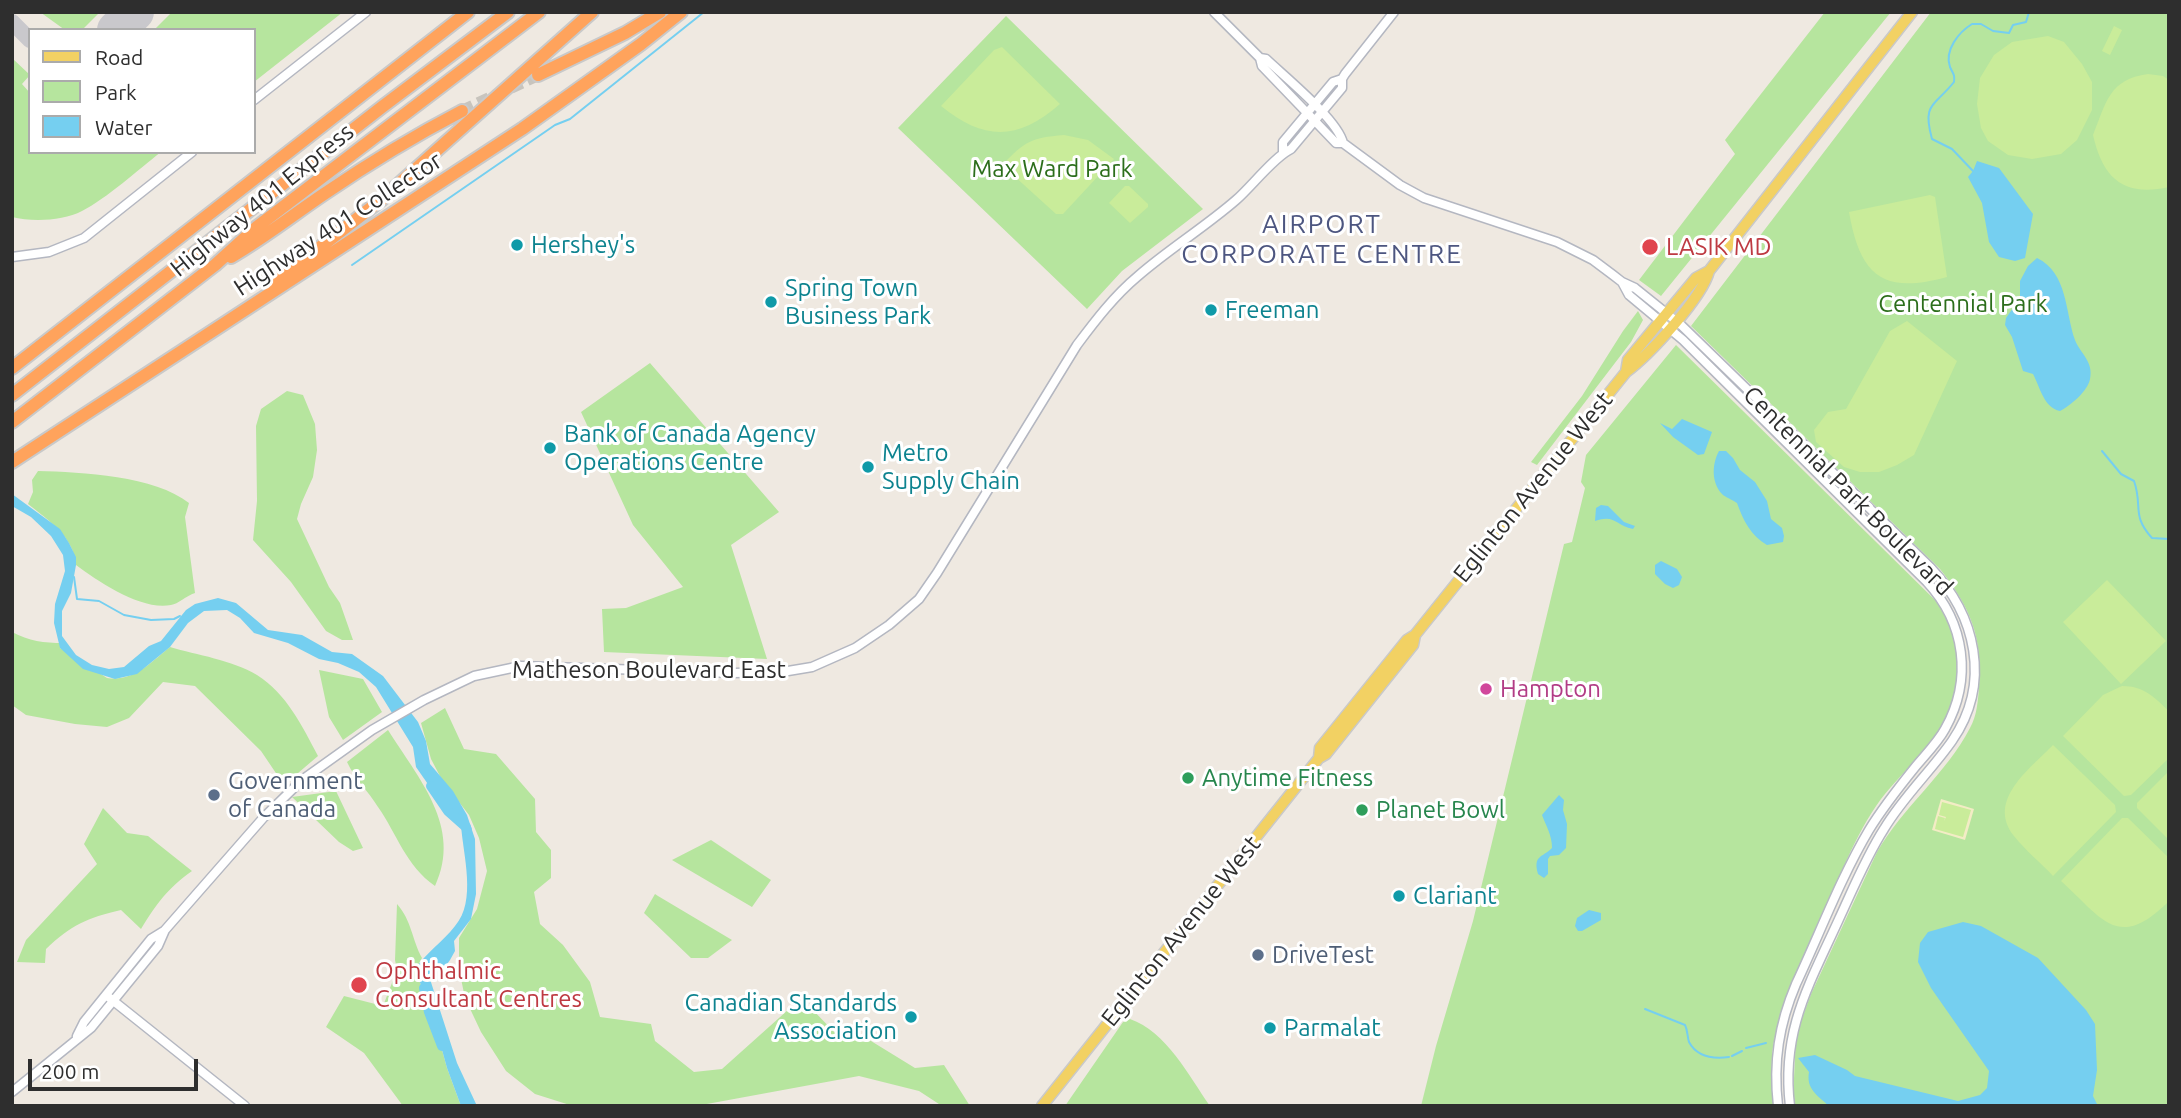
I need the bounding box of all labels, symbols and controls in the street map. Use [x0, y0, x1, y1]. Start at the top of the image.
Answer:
legend [28, 28, 256, 154]
text: Road [95, 45, 143, 69]
text: Park [95, 80, 137, 104]
text: Water [95, 115, 153, 139]
street label: Highway 401 Express [165, 117, 359, 283]
street label: Highway 401 Collector [229, 146, 447, 302]
park label: Max Ward Park [971, 155, 1133, 183]
district label: AIRPORT CORPORATE CENTRE [1183, 208, 1461, 270]
place label: Hershey's [531, 231, 635, 259]
place label: LASIK MD [1666, 233, 1772, 261]
marker: Hershey's [509, 237, 525, 253]
marker: LASIK MD [1640, 237, 1660, 257]
place label: Spring Town Business Park [785, 274, 931, 330]
park label: Centennial Park [1878, 290, 2048, 318]
marker: Spring Town Business Park [763, 294, 779, 310]
place label: Freeman [1225, 296, 1320, 324]
marker: Freeman [1203, 302, 1219, 318]
street label: Centennial Park Boulevard [1737, 380, 1959, 602]
street label: Eglinton Avenue West [1447, 386, 1619, 588]
place label: Bank of Canada Agency Operations Centre [564, 420, 816, 476]
place label: Metro Supply Chain [882, 439, 1020, 495]
marker: Bank of Canada Agency Operations Centre [542, 440, 558, 456]
marker: Metro Supply Chain [860, 459, 876, 475]
street label: Matheson Boulevard East [512, 656, 786, 684]
place label: Hampton [1500, 675, 1601, 703]
marker: Hampton [1478, 681, 1494, 697]
place label: Anytime Fitness [1202, 764, 1373, 792]
place label: Government of Canada [228, 767, 363, 823]
marker: Anytime Fitness [1180, 770, 1196, 786]
marker: Government of Canada [206, 787, 222, 803]
place label: Planet Bowl [1376, 796, 1505, 824]
marker: Planet Bowl [1354, 802, 1370, 818]
street label: Eglinton Avenue West [1095, 830, 1267, 1032]
place label: Clariant [1413, 882, 1497, 910]
marker: Clariant [1391, 888, 1407, 904]
place label: DriveTest [1272, 941, 1374, 969]
marker: DriveTest [1250, 947, 1266, 963]
place label: Ophthalmic Consultant Centres [375, 957, 582, 1013]
marker: Ophthalmic Consultant Centres [349, 975, 369, 995]
place label: Canadian Standards Association [685, 989, 897, 1045]
marker: Canadian Standards Association [903, 1009, 919, 1025]
place label: Parmalat [1284, 1014, 1381, 1042]
marker: Parmalat [1262, 1020, 1278, 1036]
scale bar [32, 1044, 201, 1088]
text: 200 m [41, 1059, 99, 1083]

